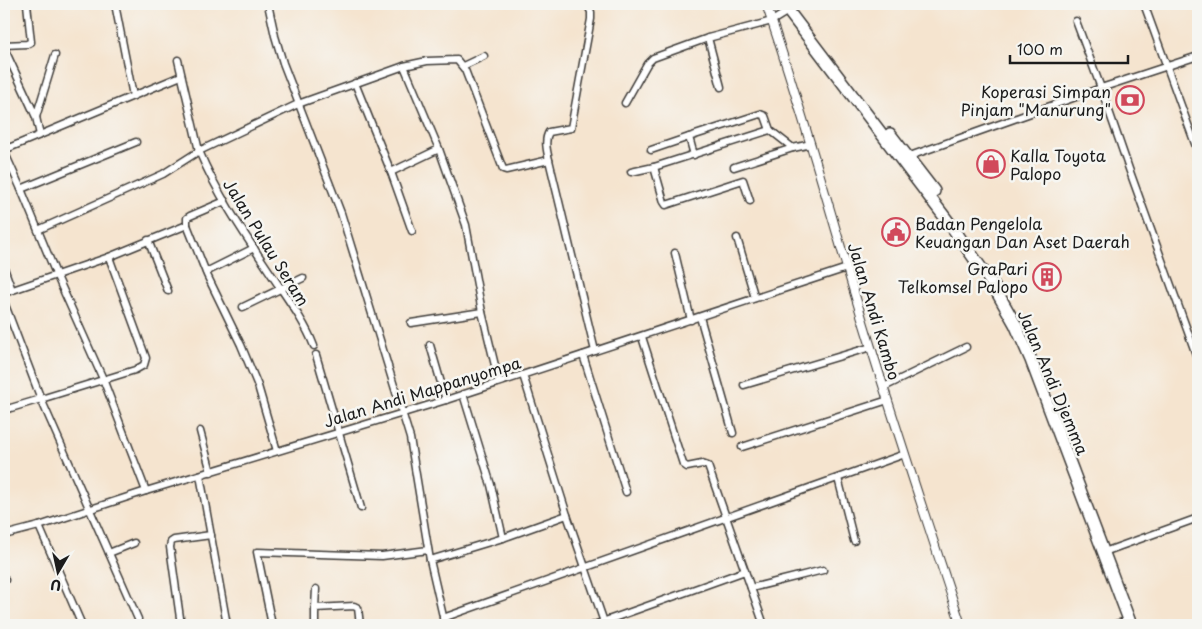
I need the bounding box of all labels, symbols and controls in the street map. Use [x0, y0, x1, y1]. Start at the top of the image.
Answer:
scale bar [1010, 32, 1127, 64]
text: 100 m [1017, 37, 1063, 60]
place label: Koperasi Simpan Pinjam "Manurung" [961, 79, 1111, 121]
bank icon: Koperasi Simpan Pinjam "Manurung" [1115, 85, 1145, 115]
place label: Kalla Toyota Palopo [1010, 143, 1106, 185]
shop icon: Kalla Toyota Palopo [976, 149, 1006, 179]
street label: Jalan Pulau Seram [218, 174, 316, 310]
place label: Badan Pengelola Keuangan Dan Aset Daerah [915, 211, 1130, 253]
public building icon: Badan Pengelola Keuangan Dan Aset Daerah [881, 217, 911, 247]
street label: Jalan Andi Kambo [843, 239, 907, 383]
place label: GraPari Telkomsel Palopo [898, 256, 1028, 298]
building icon: GraPari Telkomsel Palopo [1032, 262, 1062, 292]
street label: Jalan Andi Djemma [1013, 306, 1095, 458]
street label: Jalan Andi Mappanyompa [320, 350, 524, 432]
north arrow [32, 546, 82, 596]
text: U [49, 574, 63, 597]

